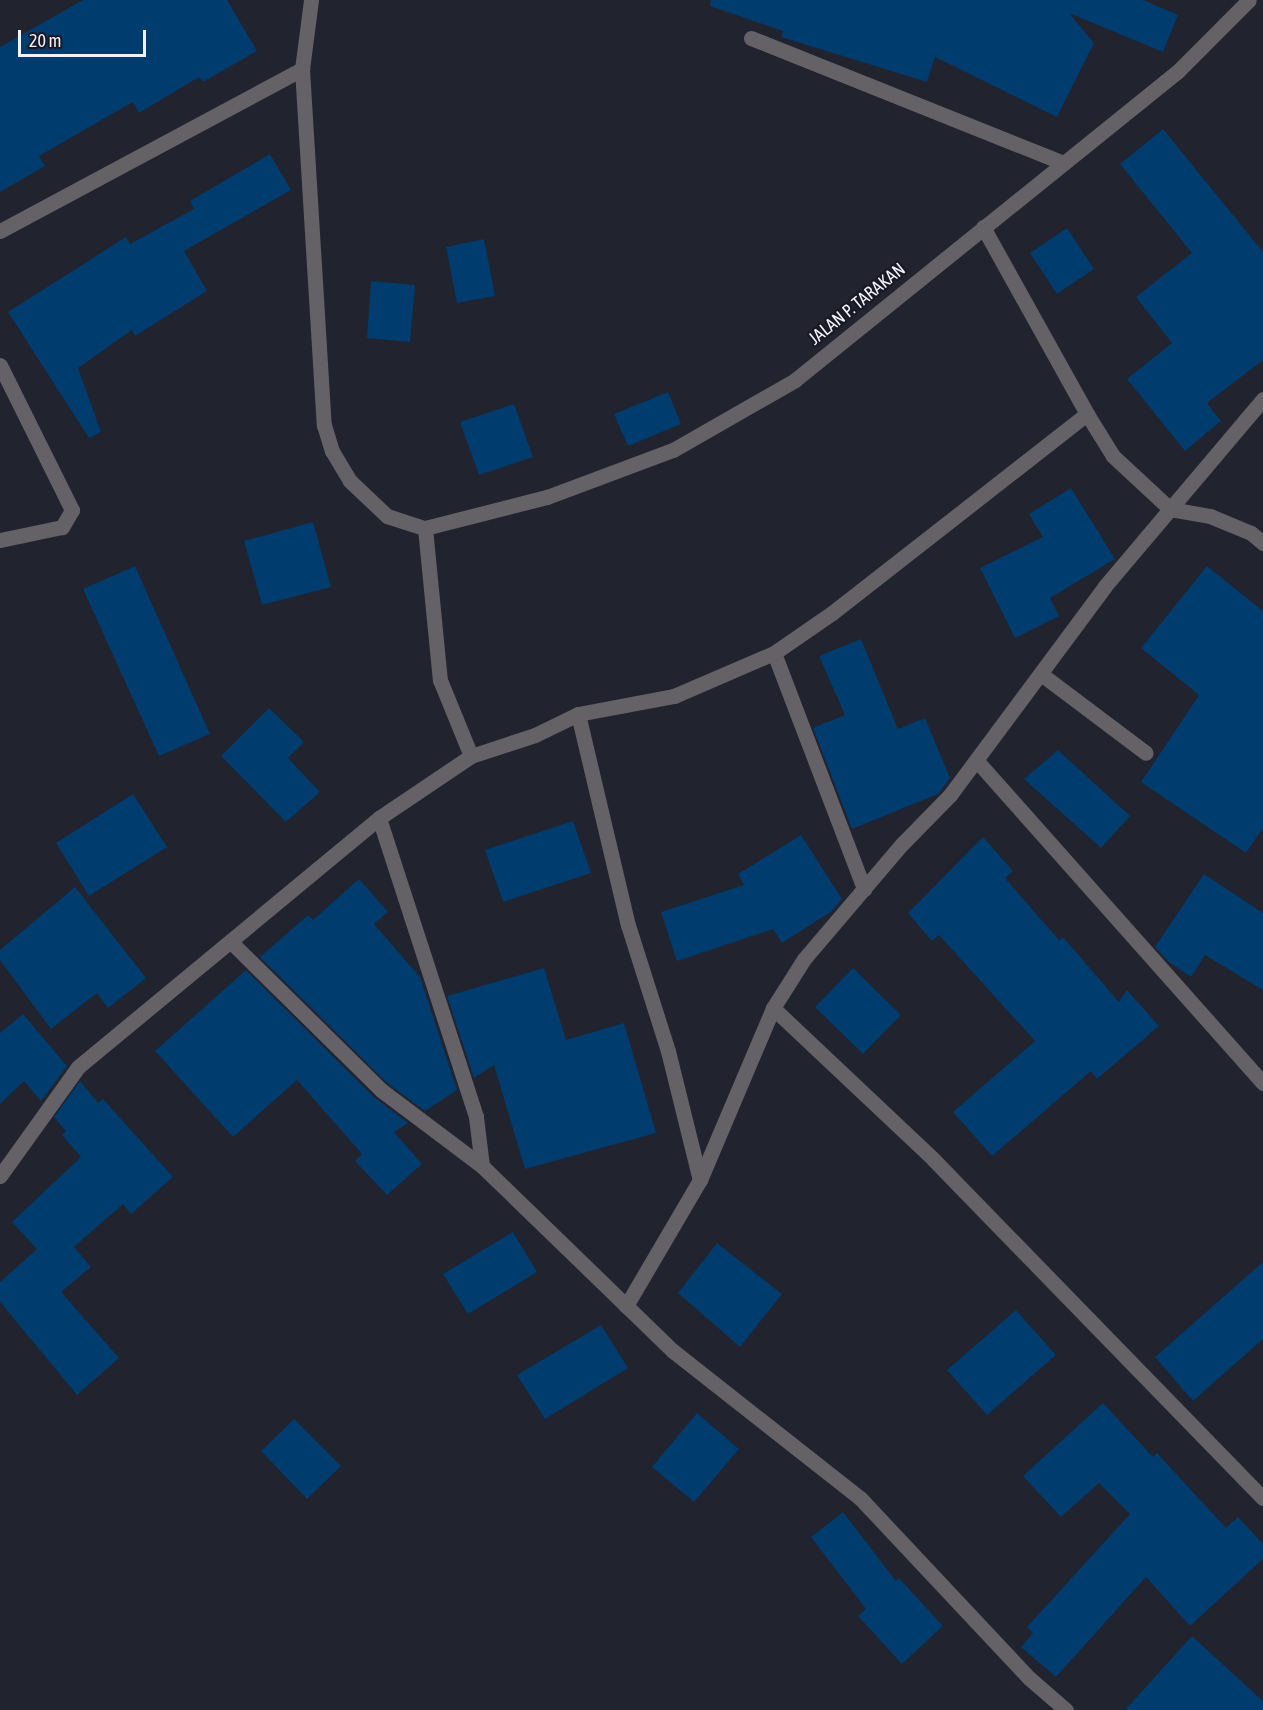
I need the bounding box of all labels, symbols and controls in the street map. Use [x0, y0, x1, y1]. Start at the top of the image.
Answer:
scale bar [21, 18, 148, 56]
text: 20 m [29, 30, 61, 51]
street label: JALAN P. TARAKAN [804, 258, 910, 350]

